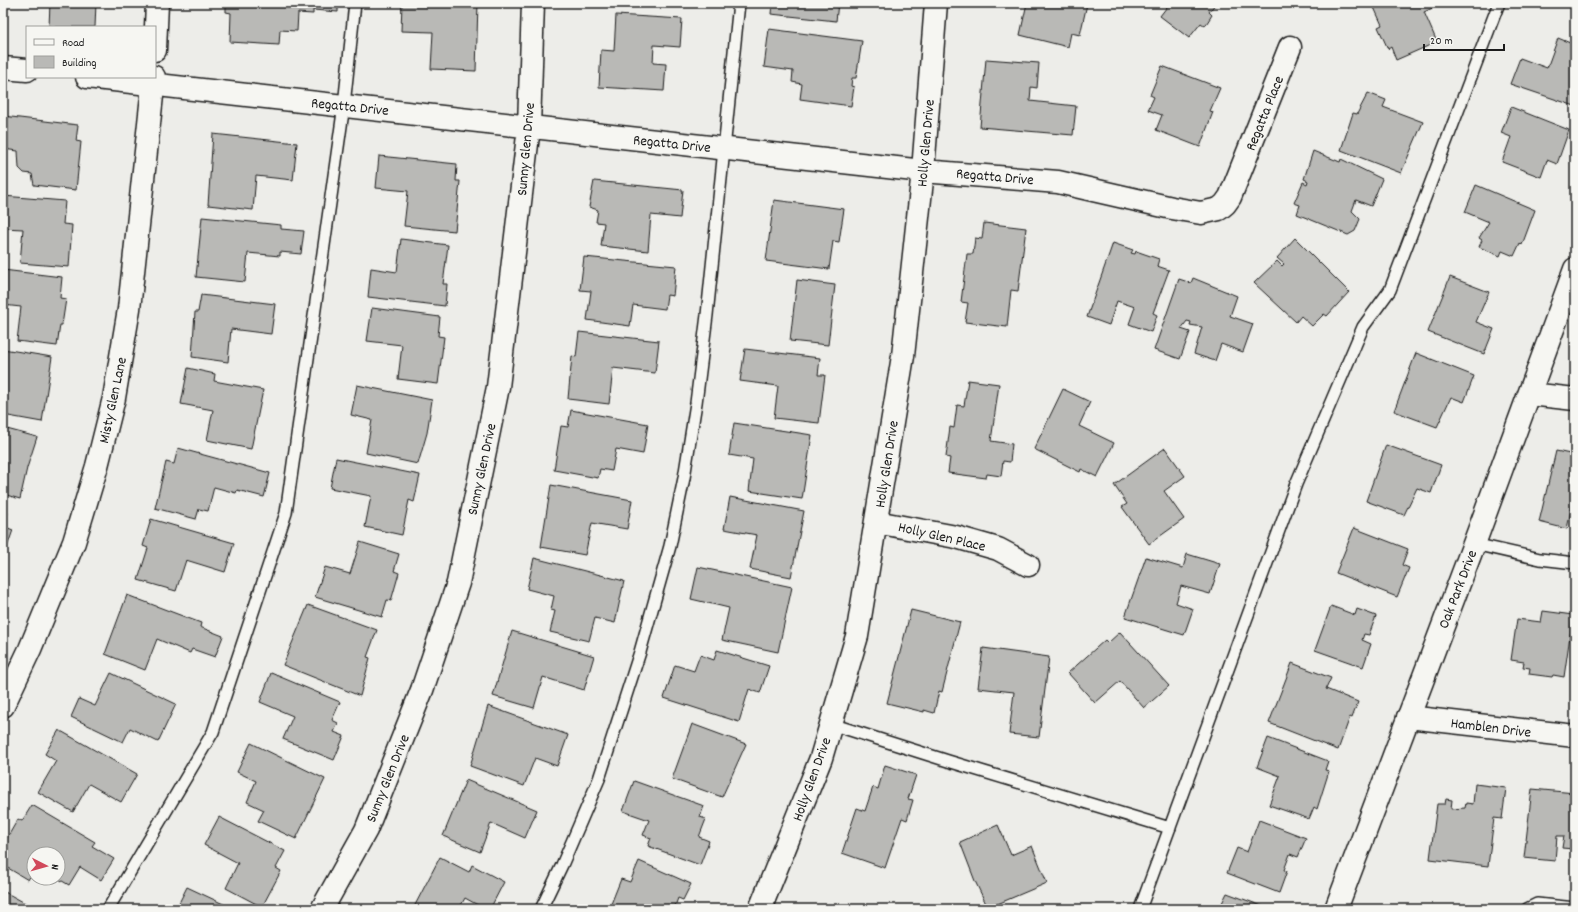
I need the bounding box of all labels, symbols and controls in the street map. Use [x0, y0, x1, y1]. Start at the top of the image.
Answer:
legend [26, 26, 156, 78]
scale bar [1424, 26, 1504, 52]
text: 20 m [1430, 33, 1453, 50]
text: Road [62, 35, 84, 52]
text: Building [62, 55, 97, 72]
street label: Regatta Place [1241, 73, 1291, 155]
street label: Regatta Drive [310, 93, 390, 123]
street label: Holly Glen Drive [912, 98, 942, 188]
street label: Sunny Glen Drive [512, 101, 542, 197]
street label: Regatta Drive [632, 130, 712, 160]
street label: Regatta Drive [955, 164, 1035, 192]
street label: Misty Glen Lane [94, 355, 134, 446]
street label: Holly Glen Drive [870, 419, 906, 510]
street label: Sunny Glen Drive [462, 421, 504, 517]
street label: Holly Glen Place [896, 517, 988, 559]
street label: Oak Park Drive [1434, 547, 1484, 632]
street label: Hamblen Drive [1449, 713, 1533, 745]
street label: Sunny Glen Drive [361, 731, 417, 826]
street label: Holly Glen Drive [787, 734, 838, 825]
north arrow [26, 846, 66, 886]
text: N [46, 863, 62, 871]

